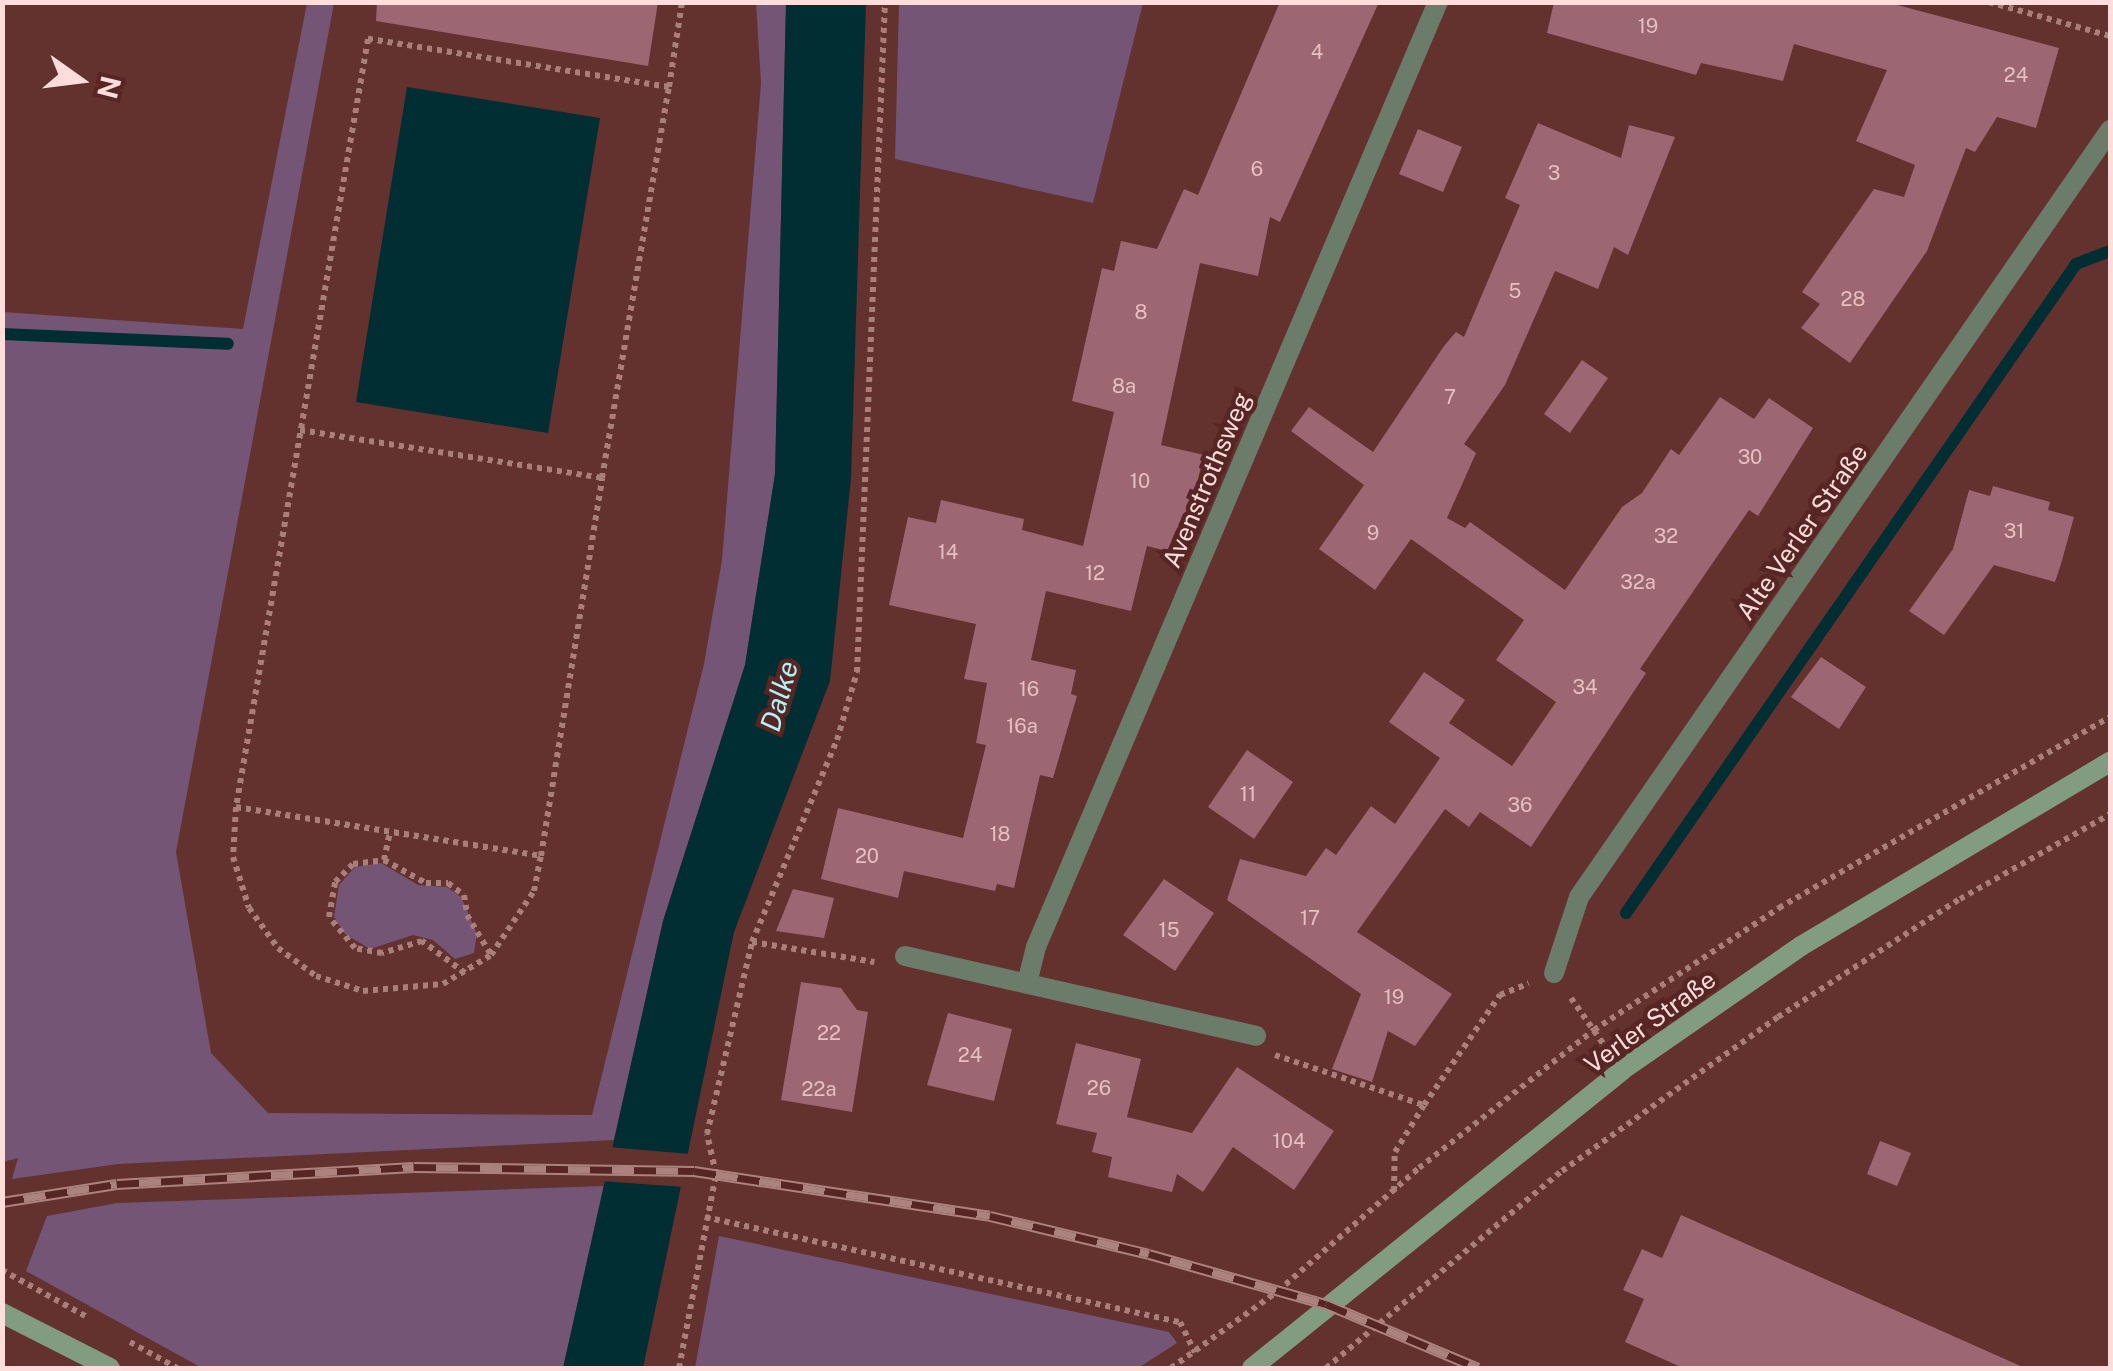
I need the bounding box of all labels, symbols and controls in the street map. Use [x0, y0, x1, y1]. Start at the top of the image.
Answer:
house number: 19 [1638, 14, 1658, 38]
north arrow [30, 30, 130, 130]
house number: 4 [1311, 40, 1323, 64]
house number: 24 [2004, 63, 2028, 87]
text: N [91, 73, 128, 102]
house number: 6 [1251, 157, 1263, 181]
house number: 3 [1548, 161, 1560, 185]
house number: 5 [1509, 279, 1521, 303]
house number: 28 [1841, 287, 1865, 311]
house number: 8 [1135, 300, 1147, 324]
house number: 8a [1112, 374, 1136, 398]
house number: 7 [1444, 385, 1456, 409]
street label: Avenstrothsweg [1157, 388, 1257, 572]
street label: Alte Verler Straße [1730, 438, 1874, 626]
house number: 30 [1738, 445, 1762, 469]
house number: 10 [1130, 469, 1150, 493]
house number: 31 [2004, 519, 2024, 543]
house number: 9 [1367, 521, 1379, 545]
house number: 32 [1654, 524, 1678, 548]
house number: 14 [938, 540, 958, 564]
house number: 12 [1085, 561, 1105, 585]
house number: 32a [1620, 570, 1656, 594]
water label: Dalke [753, 657, 805, 735]
house number: 34 [1572, 675, 1598, 699]
house number: 16 [1019, 677, 1039, 701]
house number: 16a [1006, 714, 1038, 738]
house number: 11 [1240, 782, 1256, 806]
house number: 36 [1508, 793, 1532, 817]
house number: 18 [989, 822, 1011, 846]
house number: 20 [855, 844, 879, 868]
house number: 17 [1300, 906, 1320, 930]
house number: 15 [1159, 918, 1179, 942]
street label: Verler Straße [1579, 964, 1721, 1080]
house number: 19 [1384, 985, 1404, 1009]
house number: 22 [817, 1021, 841, 1045]
house number: 24 [958, 1043, 982, 1067]
house number: 26 [1087, 1076, 1111, 1100]
house number: 22a [802, 1077, 836, 1101]
house number: 104 [1273, 1129, 1305, 1153]

